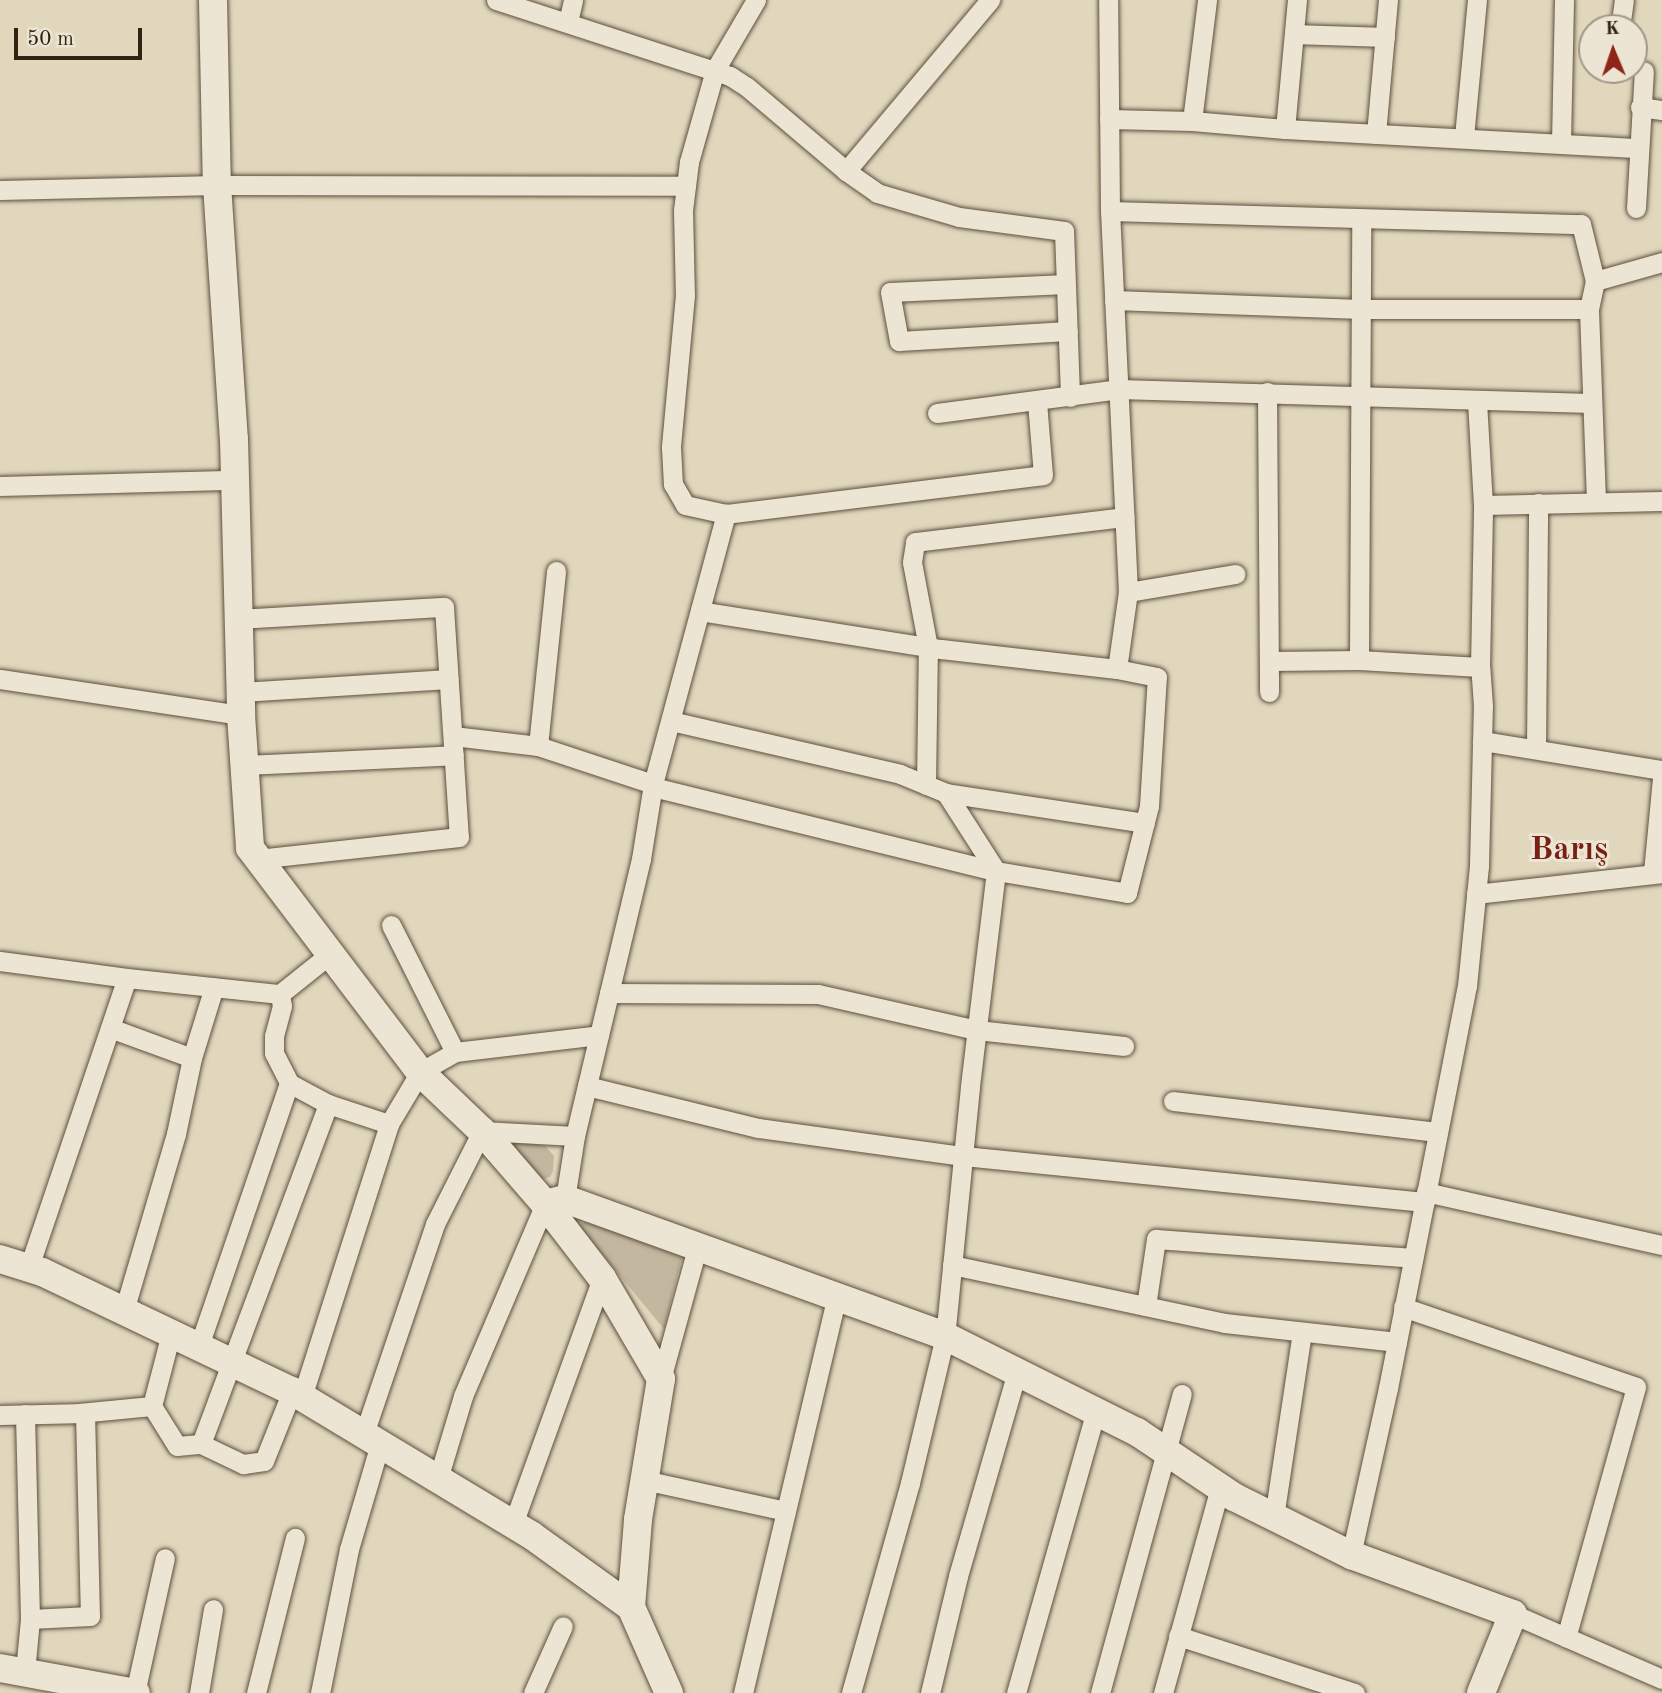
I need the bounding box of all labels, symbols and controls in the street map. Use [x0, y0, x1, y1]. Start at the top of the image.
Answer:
scale bar [18, 14, 145, 58]
north arrow [1578, 14, 1648, 84]
text: K [1605, 20, 1620, 39]
text: 50 m [27, 29, 74, 50]
district label: Barış [1530, 831, 1608, 871]

